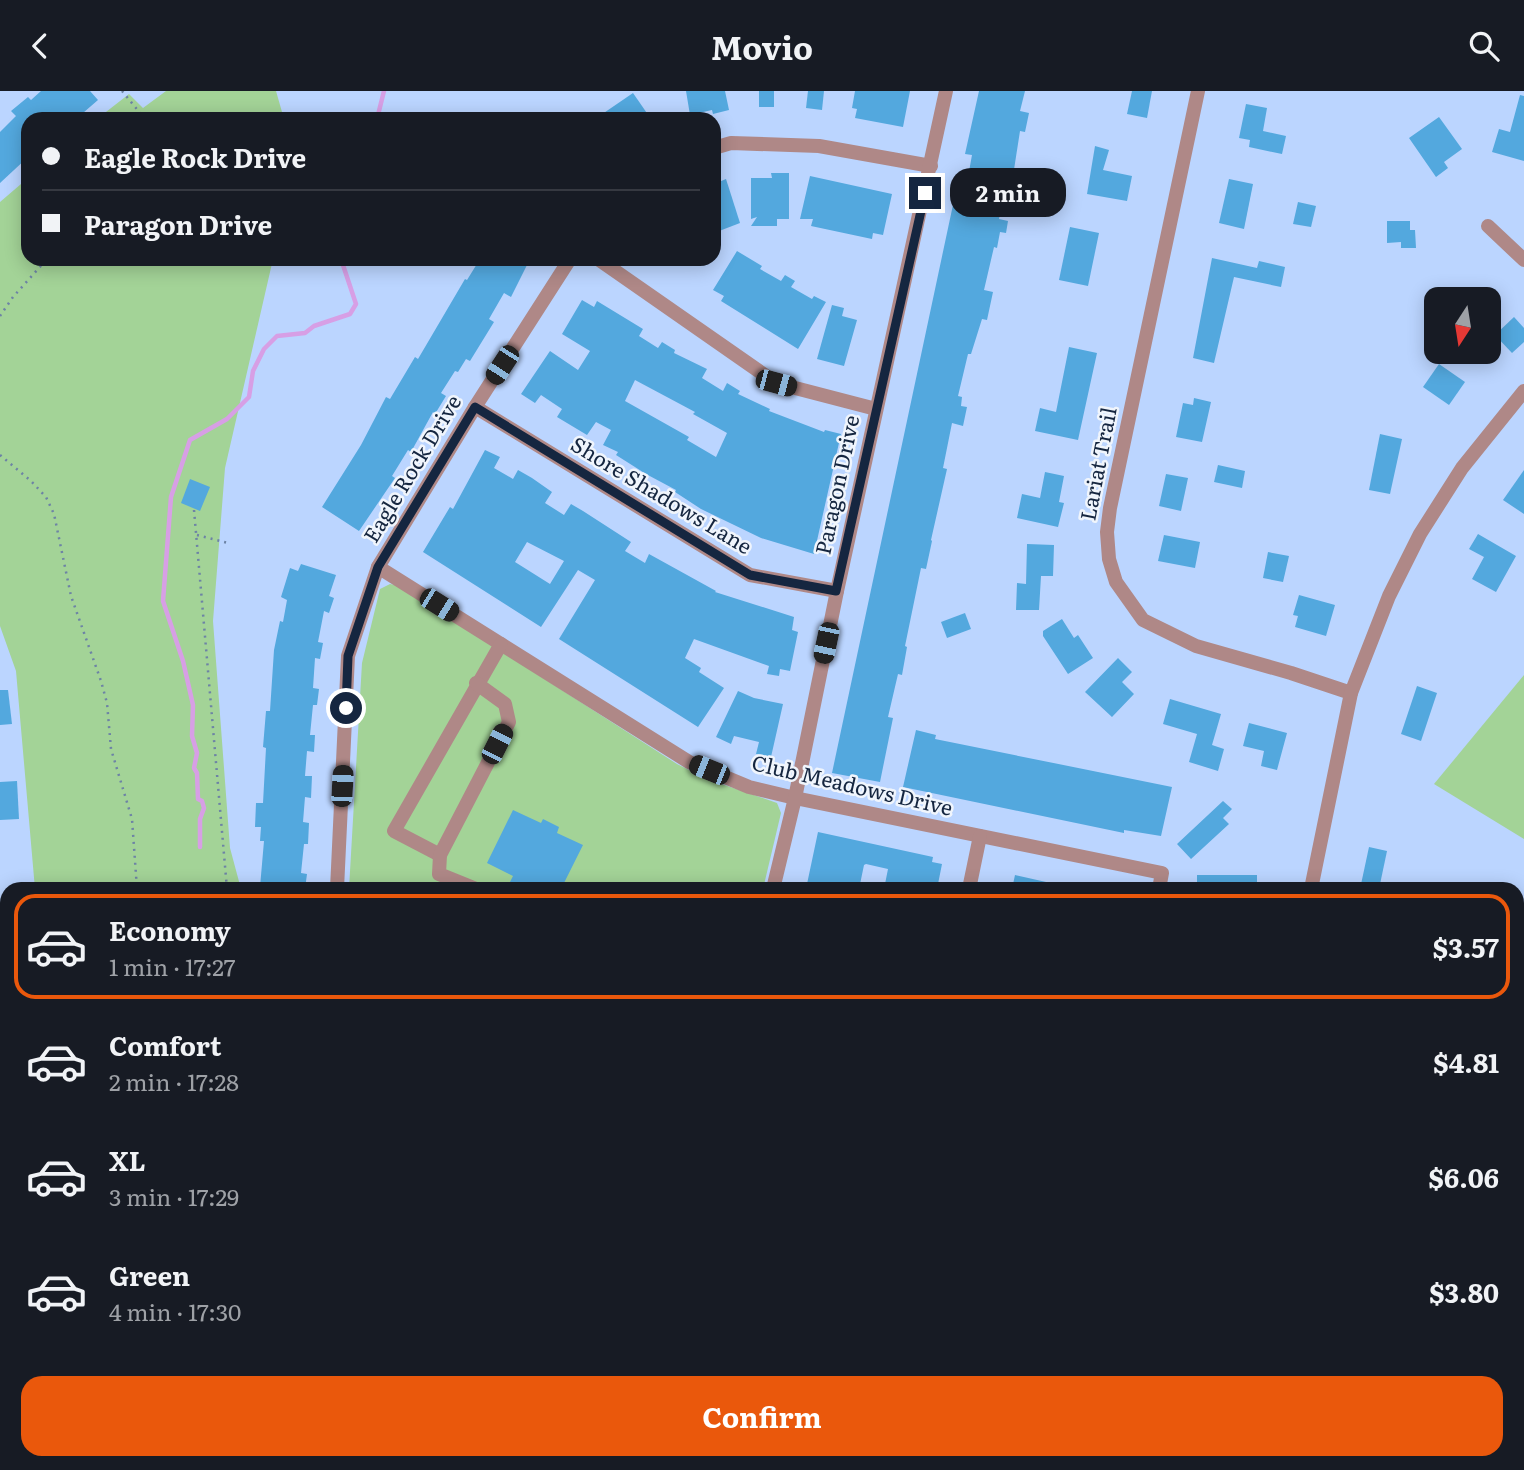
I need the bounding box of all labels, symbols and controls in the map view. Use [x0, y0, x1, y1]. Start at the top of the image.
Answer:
text: Movio [711, 22, 813, 70]
icon: back [21, 27, 59, 65]
icon: search [1465, 27, 1503, 65]
text: Eagle Rock Drive [84, 137, 306, 176]
callout: 2 min [950, 169, 1065, 217]
text: 2 min [976, 175, 1040, 209]
route end [909, 177, 941, 209]
text: Paragon Drive [84, 204, 272, 243]
north arrow [1424, 287, 1502, 364]
map controls [1424, 287, 1501, 364]
car [482, 342, 523, 388]
car [753, 367, 800, 399]
street label: Eagle Rock Drive [354, 388, 467, 547]
street label: Lariat Trail [1070, 404, 1123, 523]
street label: Paragon Drive [806, 412, 865, 557]
street label: Shore Shadows Lane [566, 427, 759, 560]
car [416, 585, 463, 625]
car [812, 620, 841, 666]
route start [330, 692, 362, 724]
car [479, 721, 516, 767]
street label: Club Meadows Drive [749, 745, 956, 822]
car [686, 752, 733, 788]
car [331, 764, 354, 808]
text: Economy [109, 910, 231, 949]
icon: car [25, 915, 88, 978]
text: $3.57 [1433, 927, 1499, 966]
text: 1 min · 17:27 [109, 949, 235, 983]
text: Comfort [109, 1025, 221, 1064]
icon: car [25, 1030, 88, 1093]
text: $4.81 [1433, 1042, 1499, 1081]
text: 2 min · 17:28 [109, 1064, 239, 1098]
text: XL [109, 1140, 146, 1179]
icon: car [25, 1145, 88, 1208]
text: $6.06 [1429, 1157, 1499, 1196]
text: 3 min · 17:29 [109, 1179, 239, 1213]
text: Green [109, 1255, 190, 1294]
icon: car [25, 1260, 88, 1323]
text: $3.80 [1429, 1272, 1499, 1311]
text: 4 min · 17:30 [109, 1294, 241, 1328]
button: Confirm [21, 1376, 1503, 1456]

